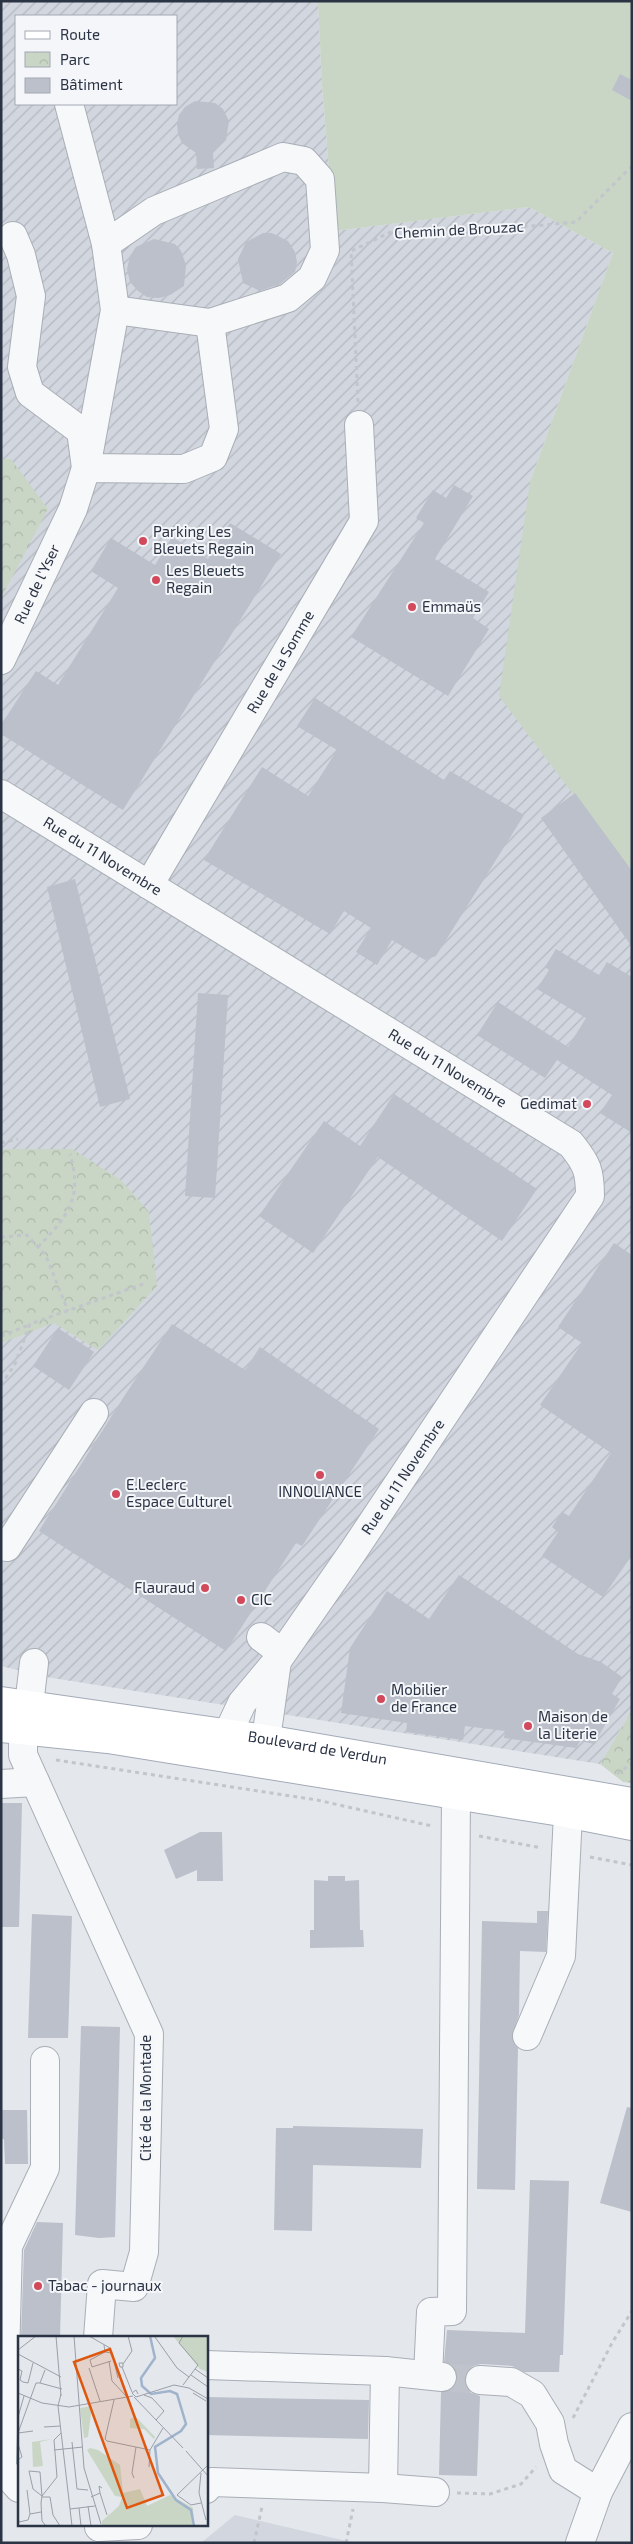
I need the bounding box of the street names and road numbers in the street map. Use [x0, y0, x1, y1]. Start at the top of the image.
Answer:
street label: Chemin de Brouzac [394, 217, 524, 241]
street label: Rue de l'Yser [10, 541, 63, 626]
street label: Rue de la Somme [242, 607, 317, 716]
street label: Rue du 11 Novembre [40, 812, 165, 899]
street label: Rue du 11 Novembre [386, 1024, 511, 1111]
street label: Rue du 11 Novembre [357, 1415, 448, 1538]
street label: Boulevard de Verdun [247, 1727, 389, 1768]
street label: Cité de la Montade [136, 2035, 154, 2161]

